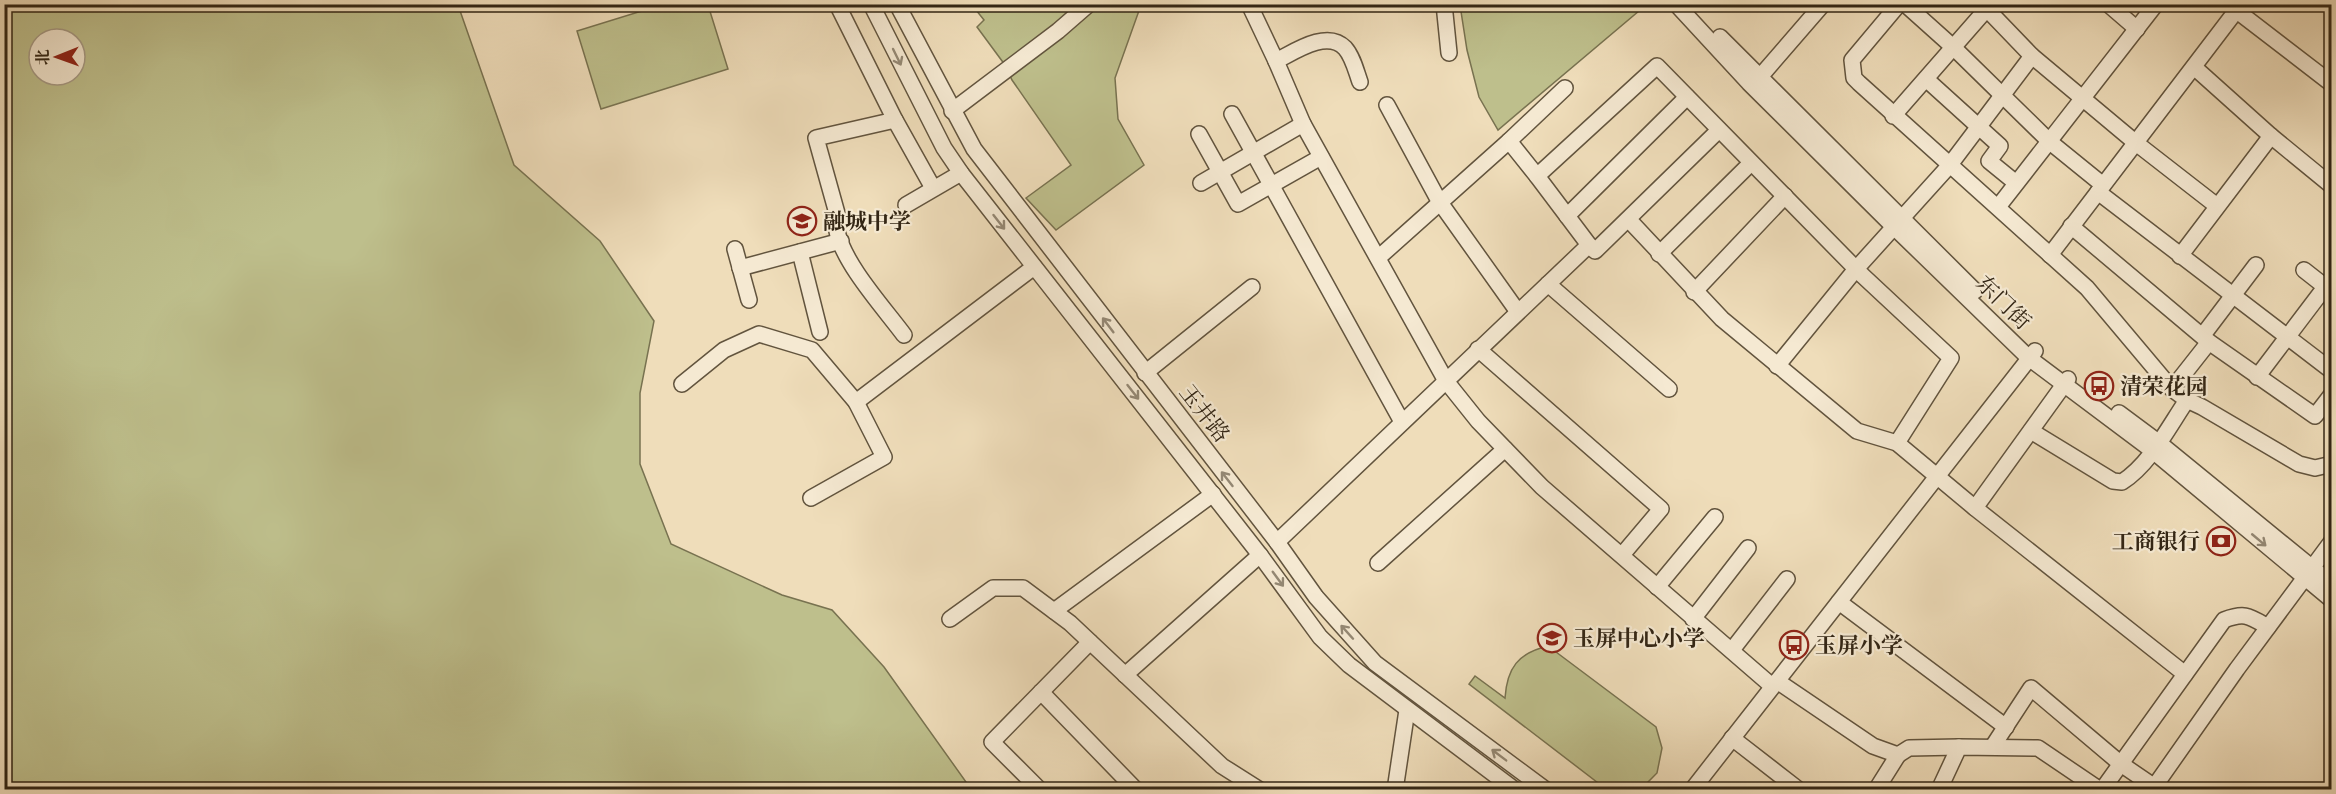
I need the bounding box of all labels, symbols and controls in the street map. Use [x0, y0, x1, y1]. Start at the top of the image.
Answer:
north arrow [27, 27, 87, 87]
one-way arrow [892, 48, 904, 66]
text: 北 [33, 49, 53, 65]
school or university icon: 融城中学 [786, 205, 818, 237]
place label: 融城中学 [823, 209, 911, 236]
one-way arrow [993, 214, 1006, 230]
street label: 东门街 [1970, 270, 2036, 336]
one-way arrow [1101, 317, 1114, 333]
bus stop icon: 清荣花园 [2083, 370, 2115, 402]
place label: 清荣花园 [2120, 374, 2208, 401]
street label: 玉井路 [1173, 380, 1235, 448]
one-way arrow [1126, 384, 1139, 400]
one-way arrow [1221, 471, 1234, 487]
bank icon: 工商银行 [2205, 525, 2237, 557]
place label: 工商银行 [2112, 529, 2200, 556]
one-way arrow [2251, 533, 2266, 547]
one-way arrow [1272, 571, 1284, 587]
school or university icon: 玉屏中心小学 [1536, 622, 1568, 654]
one-way arrow [1340, 625, 1354, 640]
place label: 玉屏中心小学 [1573, 626, 1705, 653]
bus stop icon: 玉屏小学 [1778, 629, 1810, 661]
place label: 玉屏小学 [1815, 633, 1903, 660]
one-way arrow [1491, 748, 1507, 761]

